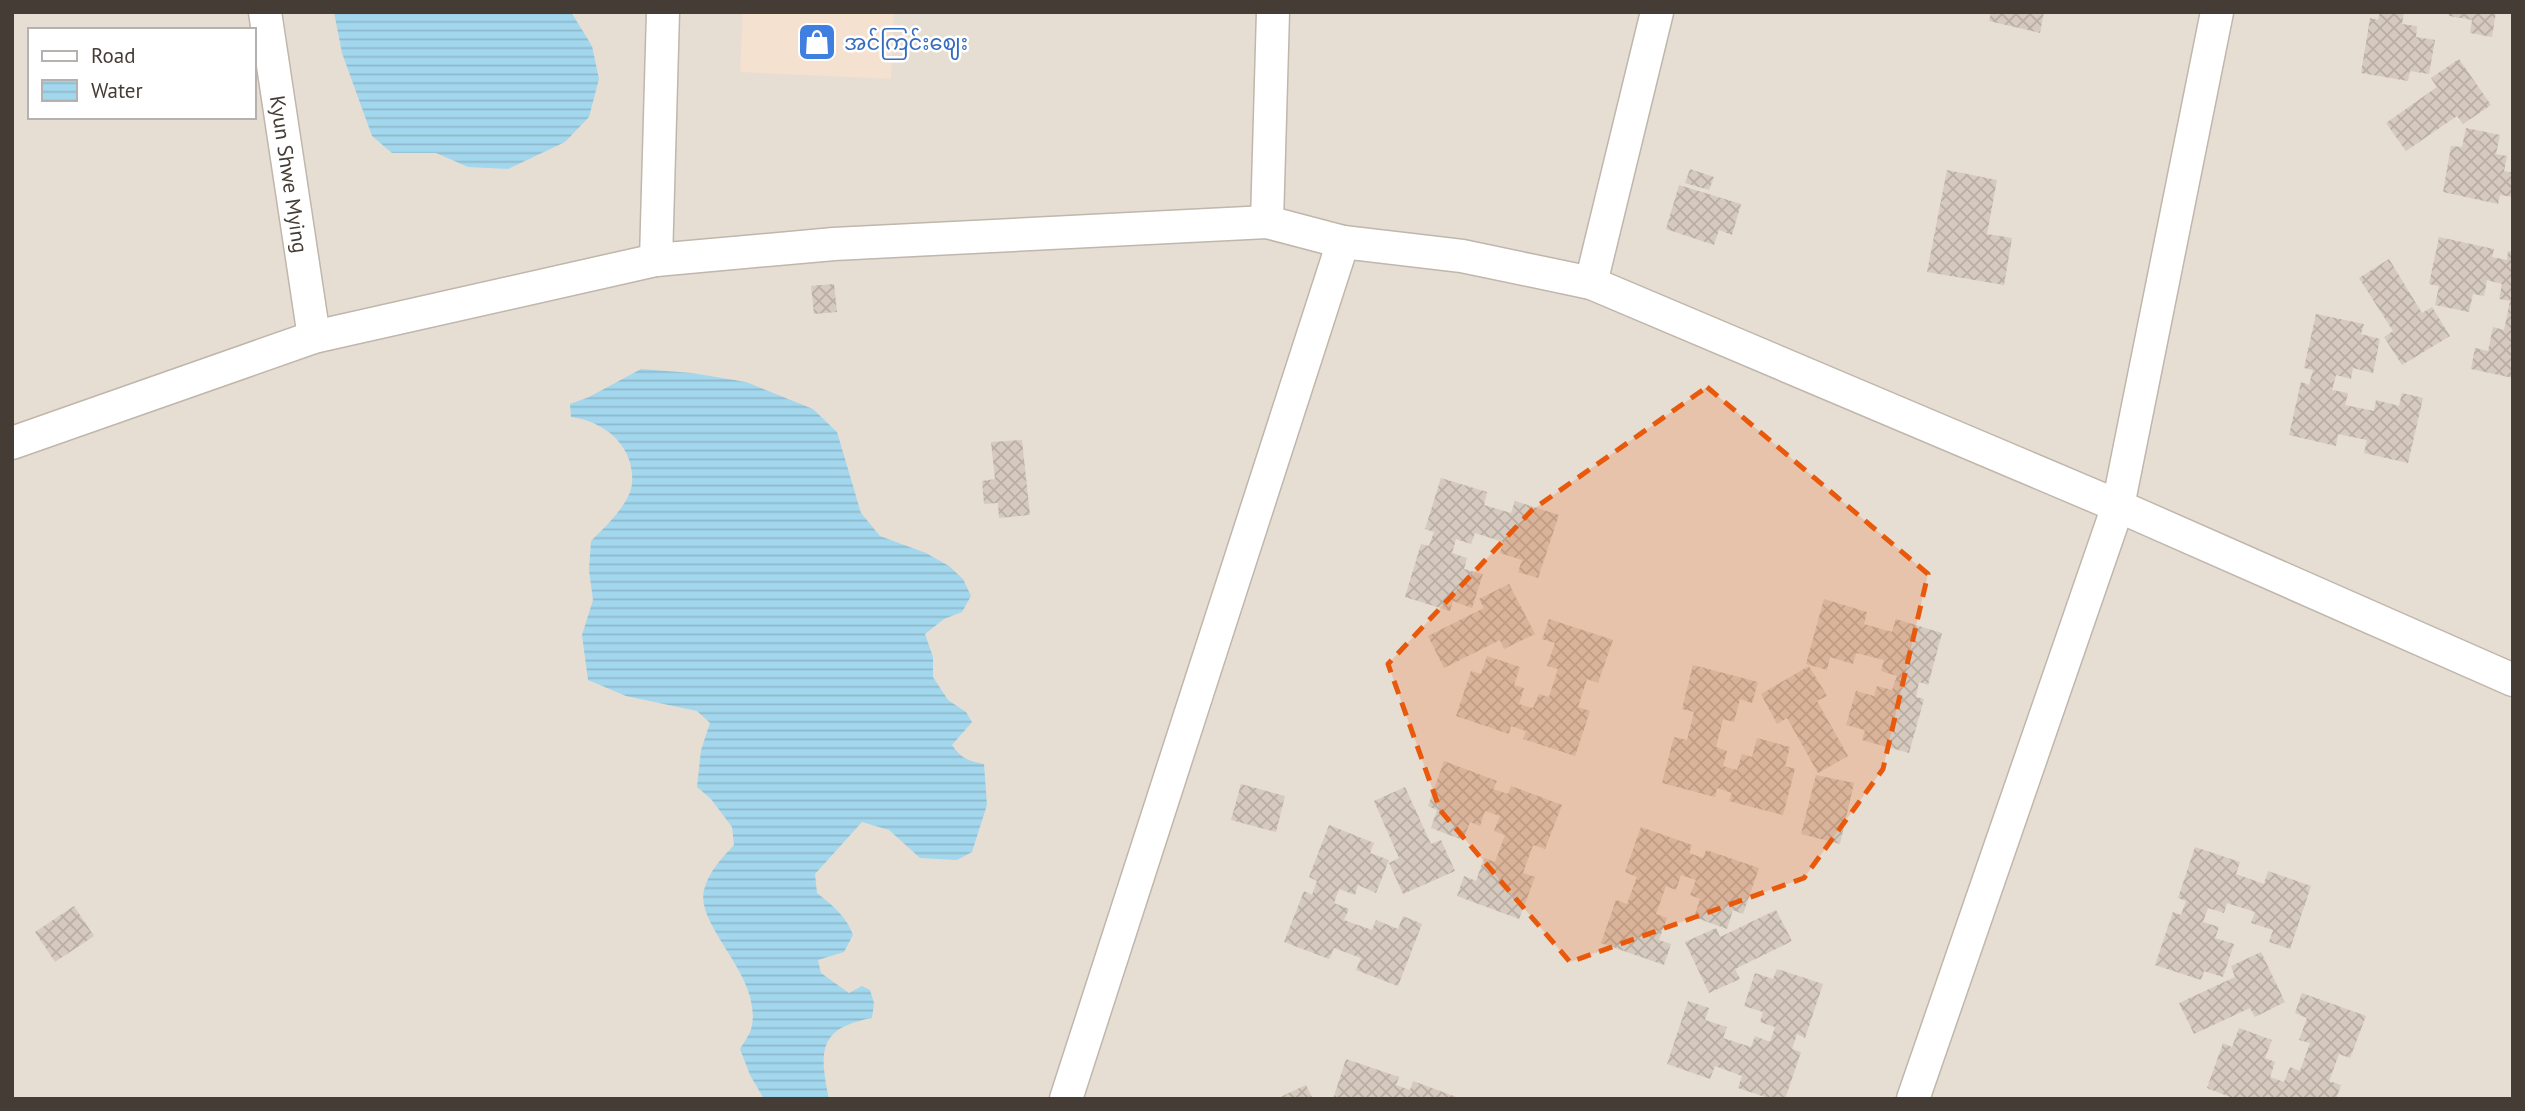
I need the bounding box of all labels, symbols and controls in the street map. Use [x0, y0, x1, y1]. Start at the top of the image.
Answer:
shop icon: အင်ကြင်းဈေး [796, 21, 838, 63]
place label: အင်ကြင်းဈေး [844, 27, 968, 60]
legend [28, 28, 256, 119]
text: Road [91, 42, 135, 69]
text: Water [91, 77, 143, 104]
street label: Kyun Shwe Mying [264, 94, 315, 255]

